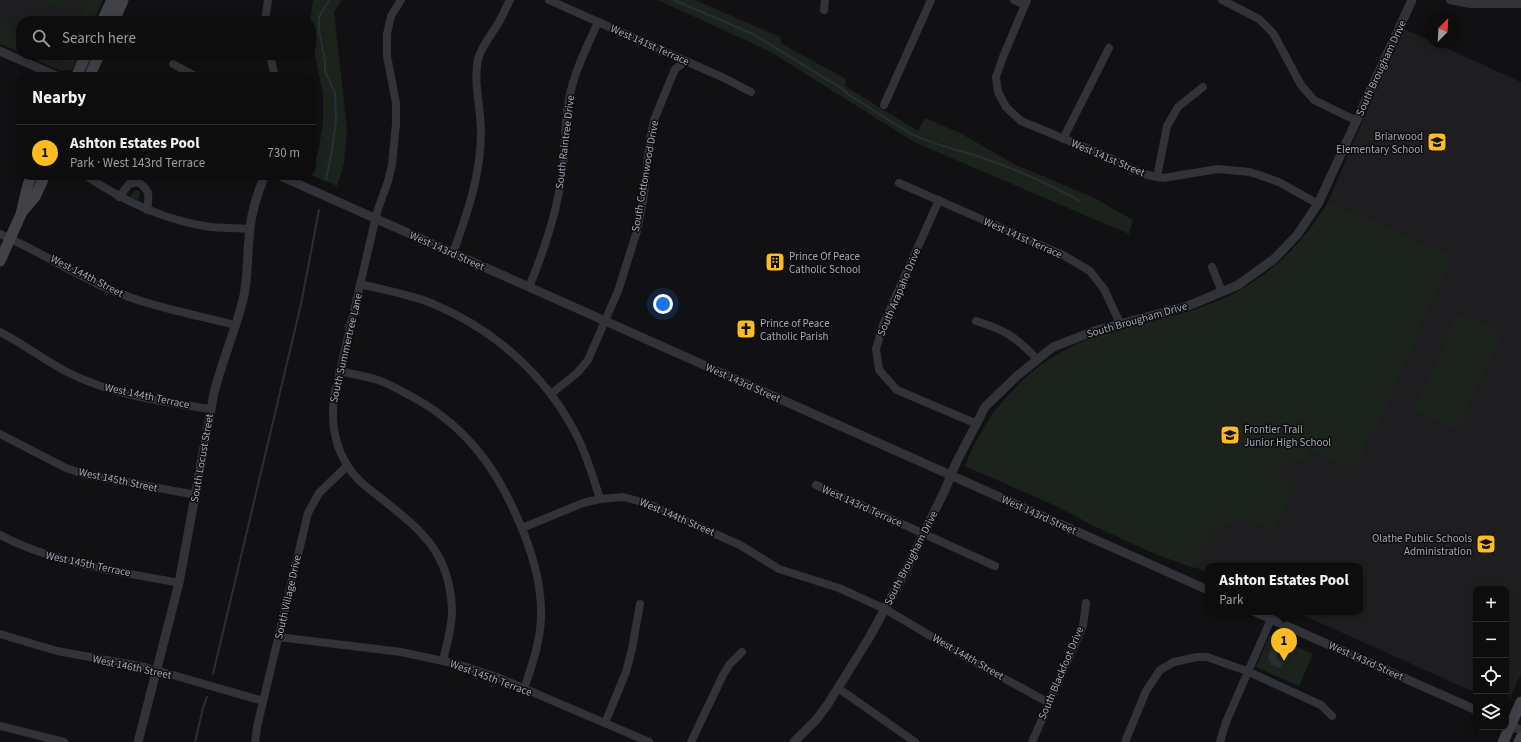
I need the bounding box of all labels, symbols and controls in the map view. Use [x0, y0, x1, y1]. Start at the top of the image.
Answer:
north arrow [1425, 12, 1461, 48]
search box [16, 16, 316, 60]
street label: South Brougham Drive [1352, 17, 1410, 118]
street label: West 141st Terrace [608, 21, 692, 69]
icon: search [30, 27, 52, 49]
text: Search here [62, 28, 136, 49]
text: Nearby [32, 86, 86, 110]
street label: South Raintree Drive [552, 94, 578, 190]
street label: South Cottonwood Drive [628, 119, 662, 233]
place label: Briarwood Elementary School [1336, 129, 1423, 157]
school or university icon: Briarwood Elementary School [1426, 131, 1448, 153]
text: Ashton Estates Pool [70, 133, 199, 154]
street label: West 141st Street [1069, 136, 1147, 180]
text: 1 [42, 144, 48, 162]
text: 730 m [267, 144, 300, 162]
text: Park · West 143rd Terrace [70, 154, 205, 172]
street label: West 141st Terrace [981, 214, 1065, 262]
street label: West 143rd Street [407, 228, 487, 274]
street label: South Arapaho Drive [874, 245, 925, 338]
place label: Prince Of Peace Catholic School [789, 249, 861, 277]
street label: West 144th Street [48, 251, 126, 301]
building icon: Prince Of Peace Catholic School [764, 251, 786, 273]
street label: South Summertree Lane [326, 291, 366, 404]
your location [653, 294, 673, 314]
street label: South Brougham Drive [1085, 298, 1190, 342]
place label: Prince of Peace Catholic Parish [760, 316, 830, 344]
church icon: Prince of Peace Catholic Parish [735, 318, 757, 340]
street label: West 143rd Street [703, 360, 783, 406]
street label: West 144th Terrace [103, 380, 191, 412]
street label: South Locust Street [187, 412, 217, 504]
place label: Frontier Trail Junior High School [1244, 422, 1331, 450]
school or university icon: Frontier Trail Junior High School [1219, 424, 1241, 446]
street label: West 145th Street [77, 464, 159, 496]
street label: West 143rd Terrace [819, 482, 905, 531]
street label: West 143rd Street [999, 492, 1079, 538]
street label: West 144th Street [637, 494, 717, 540]
street label: South Brougham Drive [881, 508, 942, 608]
place label: Olathe Public Schools Administration [1372, 531, 1472, 559]
school or university icon: Olathe Public Schools Administration [1475, 533, 1497, 555]
street label: West 145th Terrace [44, 548, 132, 580]
street label: South Village Drive [271, 553, 305, 641]
popup [1205, 563, 1363, 615]
text: Ashton Estates Pool [1219, 570, 1349, 591]
map controls [1473, 586, 1509, 730]
button: + [1473, 586, 1509, 622]
text: Park [1219, 591, 1244, 609]
button: − [1473, 622, 1509, 658]
street label: South Blackfoot Drive [1035, 624, 1088, 722]
pin: 1 [1271, 628, 1297, 661]
street label: West 144th Street [929, 630, 1007, 684]
street label: West 143rd Street [1326, 638, 1406, 684]
street label: West 146th Street [91, 651, 173, 683]
street label: West 145th Terrace [448, 656, 535, 700]
button: locate [1473, 658, 1509, 694]
button: layers [1473, 694, 1509, 730]

